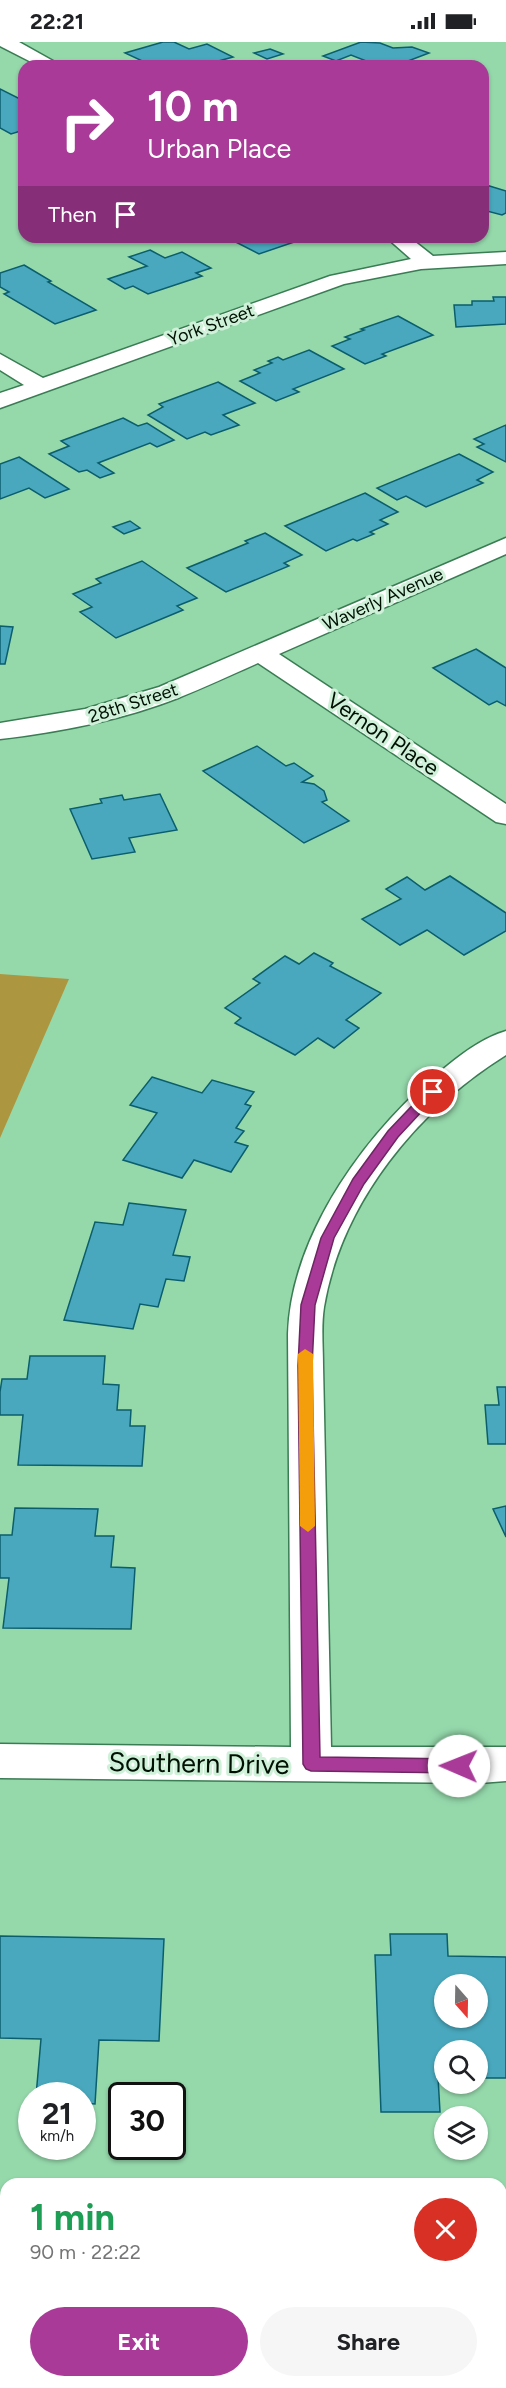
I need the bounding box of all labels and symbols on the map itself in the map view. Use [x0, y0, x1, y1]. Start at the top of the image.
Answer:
street label: York Street [165, 299, 257, 351]
street label: Waverly Avenue [319, 563, 447, 635]
street label: 28th Street [85, 678, 181, 728]
street label: Vernon Place [322, 687, 444, 781]
pin [407, 1066, 458, 1117]
position arrow [427, 1734, 491, 1798]
street label: Southern Drive [108, 1745, 290, 1781]
north arrow [434, 1974, 488, 2028]
speed limit sign: 30 [108, 2082, 186, 2160]

